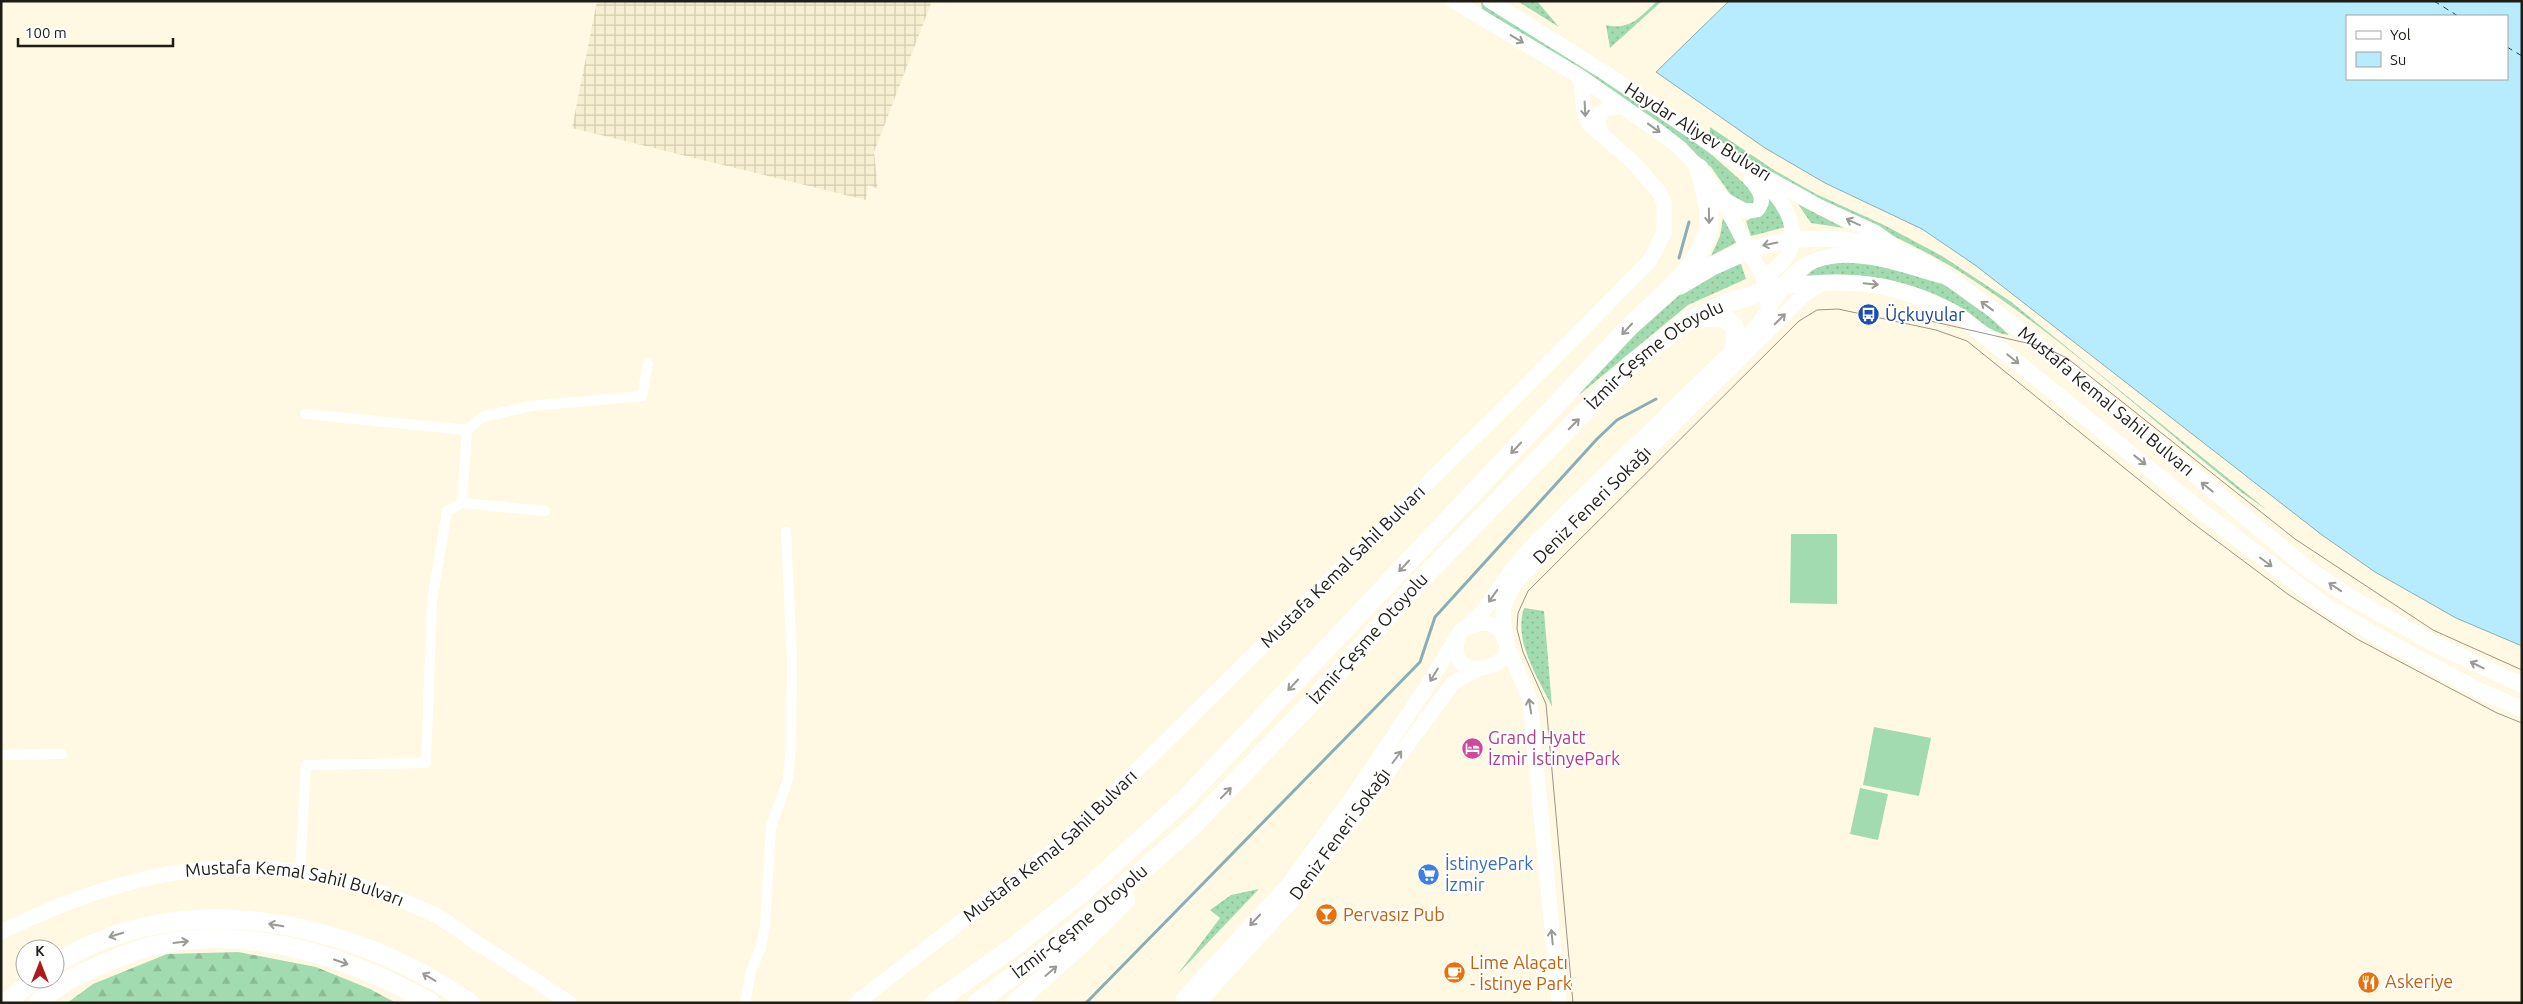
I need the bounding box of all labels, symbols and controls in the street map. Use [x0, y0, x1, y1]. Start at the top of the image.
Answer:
scale bar [18, 15, 172, 47]
legend [2346, 15, 2508, 80]
text: 100 m [25, 24, 67, 41]
text: Yol [2390, 26, 2411, 43]
one-way arrow [1510, 35, 1524, 45]
text: Su [2390, 51, 2406, 68]
street label: Haydar Aliyev Bulvarı [1622, 78, 1775, 184]
one-way arrow [1580, 101, 1589, 117]
one-way arrow [1647, 123, 1661, 133]
one-way arrow [1704, 208, 1713, 224]
one-way arrow [1846, 217, 1861, 227]
one-way arrow [1763, 240, 1779, 250]
one-way arrow [1863, 280, 1879, 289]
street label: İzmir-Çeşme Otoyolu [1582, 295, 1726, 413]
one-way arrow [1980, 301, 1994, 311]
bus stop icon: Üçkuyular [1857, 303, 1881, 327]
place label: Üçkuyular [1885, 304, 1965, 324]
one-way arrow [1774, 314, 1786, 326]
street label: Mustafa Kemal Sahil Bulvarı [2015, 322, 2199, 479]
one-way arrow [1621, 323, 1633, 336]
one-way arrow [2006, 353, 2019, 364]
one-way arrow [1568, 418, 1580, 430]
street label: Deniz Feneri Sokağı [1528, 441, 1654, 567]
one-way arrow [1510, 442, 1522, 454]
one-way arrow [2133, 454, 2146, 465]
street label: Mustafa Kemal Sahil Bulvarı [1256, 481, 1429, 651]
one-way arrow [2201, 481, 2214, 492]
one-way arrow [2259, 557, 2273, 567]
one-way arrow [1398, 560, 1410, 573]
street label: İzmir-Çeşme Otoyolu [1304, 568, 1431, 707]
one-way arrow [2328, 582, 2342, 592]
one-way arrow [1488, 589, 1498, 603]
one-way arrow [2470, 660, 2485, 670]
one-way arrow [1429, 667, 1439, 681]
one-way arrow [1287, 678, 1299, 691]
one-way arrow [1525, 698, 1535, 714]
place label: Grand Hyatt İzmir İstinyePark [1488, 727, 1620, 768]
hotel icon: Grand Hyatt İzmir İstinyePark [1460, 736, 1484, 760]
one-way arrow [1392, 750, 1402, 764]
street label: Deniz Feneri Sokağı [1285, 764, 1394, 903]
street label: Mustafa Kemal Sahil Bulvarı [959, 765, 1140, 925]
one-way arrow [1220, 787, 1232, 800]
place label: İstinyePark İzmir [1445, 853, 1533, 894]
street label: Mustafa Kemal Sahil Bulvarı [184, 856, 407, 909]
street label: İzmir-Çeşme Otoyolu [1008, 860, 1151, 982]
supermarket icon: İstinyePark İzmir [1417, 862, 1441, 886]
bar icon: Pervasız Pub [1315, 903, 1339, 927]
place label: Pervasız Pub [1343, 904, 1445, 924]
one-way arrow [1249, 914, 1261, 927]
one-way arrow [268, 919, 284, 929]
one-way arrow [1547, 929, 1557, 945]
one-way arrow [108, 931, 124, 941]
one-way arrow [173, 937, 189, 947]
north arrow [15, 939, 65, 989]
text: K [35, 943, 45, 959]
place label: Lime Alaçatı - İstinye Park [1470, 952, 1572, 993]
one-way arrow [333, 957, 349, 967]
cafe icon: Lime Alaçatı - İstinye Park [1442, 961, 1466, 985]
one-way arrow [1045, 965, 1058, 976]
restaurant icon: Askeriye [2357, 970, 2381, 994]
place label: Askeriye [2385, 971, 2453, 991]
one-way arrow [422, 972, 436, 982]

